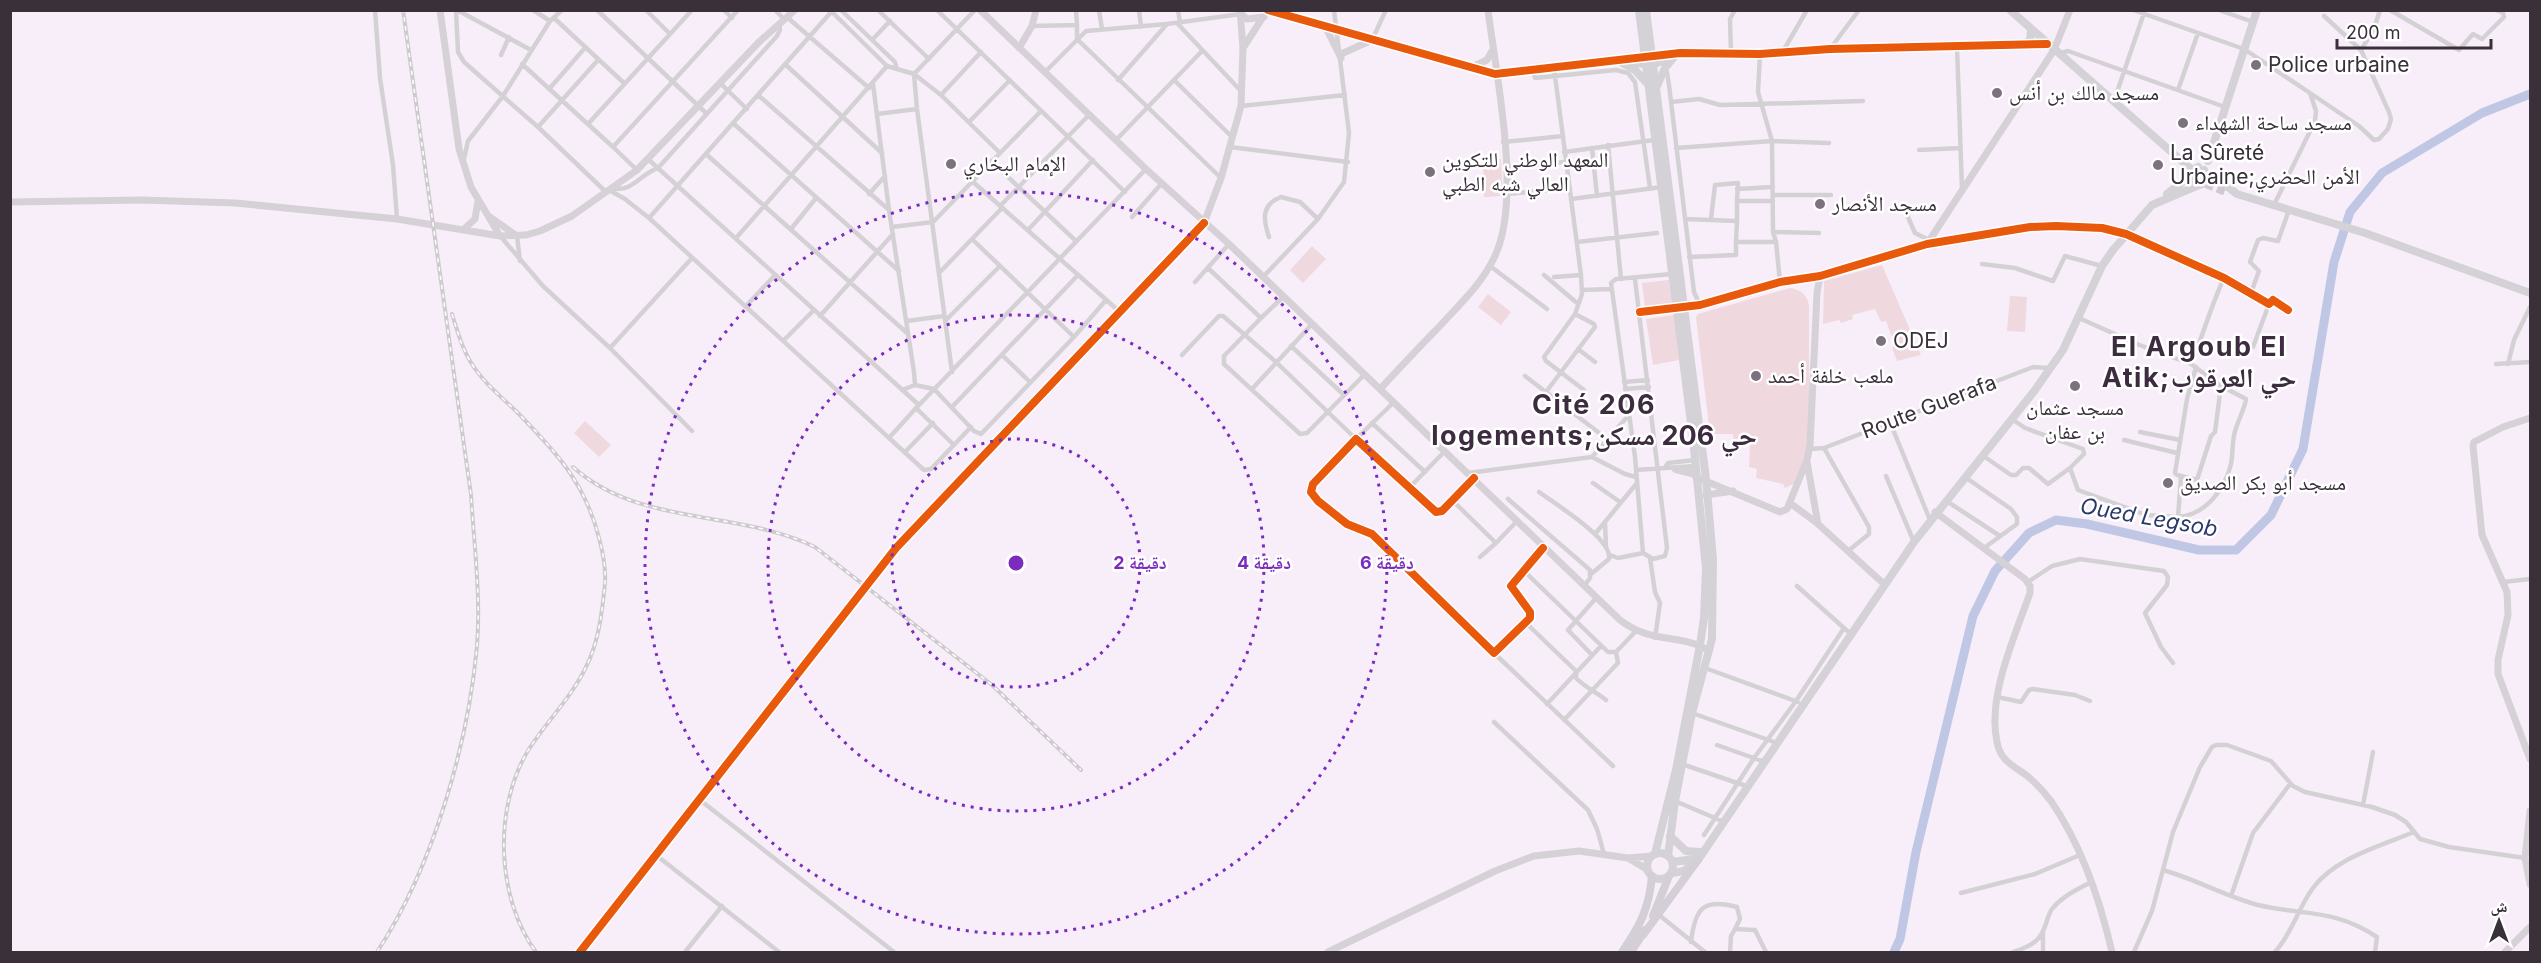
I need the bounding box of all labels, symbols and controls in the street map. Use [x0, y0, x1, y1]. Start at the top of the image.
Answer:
scale bar [2337, 12, 2492, 50]
text: 200 m [2346, 22, 2401, 43]
place label: Police urbaine [2268, 52, 2409, 77]
marker: Police urbaine [2249, 58, 2263, 72]
place label: مسجد مالك بن أنس [2009, 80, 2159, 106]
marker: مسجد مالك بن أنس [1990, 86, 2004, 100]
place label: مسجد ساحة الشهداء [2195, 110, 2352, 135]
marker: مسجد ساحة الشهداء [2176, 116, 2190, 130]
place label: La Sûreté Urbaine;الأمن الحضري [2170, 140, 2360, 193]
place label: المعهد الوطني للتكوين العالي شبه الطبي [1442, 147, 1608, 200]
place label: الإمام البخاري [963, 151, 1066, 180]
marker: الإمام البخاري [944, 157, 958, 171]
marker: La Sûreté Urbaine;الأمن الحضري [2151, 158, 2165, 172]
marker: المعهد الوطني للتكوين العالي شبه الطبي [1423, 165, 1437, 179]
place label: مسجد الأنصار [1831, 191, 1937, 216]
marker: مسجد الأنصار [1813, 197, 1827, 211]
place label: ODEJ [1893, 328, 1949, 353]
district label: El Argoub El Atik;حي العرقوب [2102, 330, 2296, 399]
marker: ODEJ [1874, 334, 1888, 348]
place label: ملعب خلفة أحمد [1768, 363, 1894, 388]
marker: ملعب خلفة أحمد [1749, 369, 1763, 383]
street label: Route Guerafa [1858, 369, 2000, 444]
marker: مسجد عثمان بن عفان [2068, 379, 2082, 393]
district label: Cité 206 logements;حي 206 مسكن [1431, 388, 1757, 457]
place label: مسجد عثمان بن عفان [2026, 395, 2124, 445]
place label: مسجد أبو بكر الصديق [2180, 470, 2346, 496]
marker: مسجد أبو بكر الصديق [2161, 476, 2175, 490]
water label: Oued Legsob [2078, 492, 2220, 542]
text: 2 دقيقة [1113, 552, 1167, 573]
text: 4 دقيقة [1237, 552, 1291, 573]
text: 6 دقيقة [1360, 552, 1414, 573]
centre of rings [1006, 553, 1026, 573]
north arrow [2469, 891, 2529, 951]
text: ش [2491, 896, 2508, 916]

